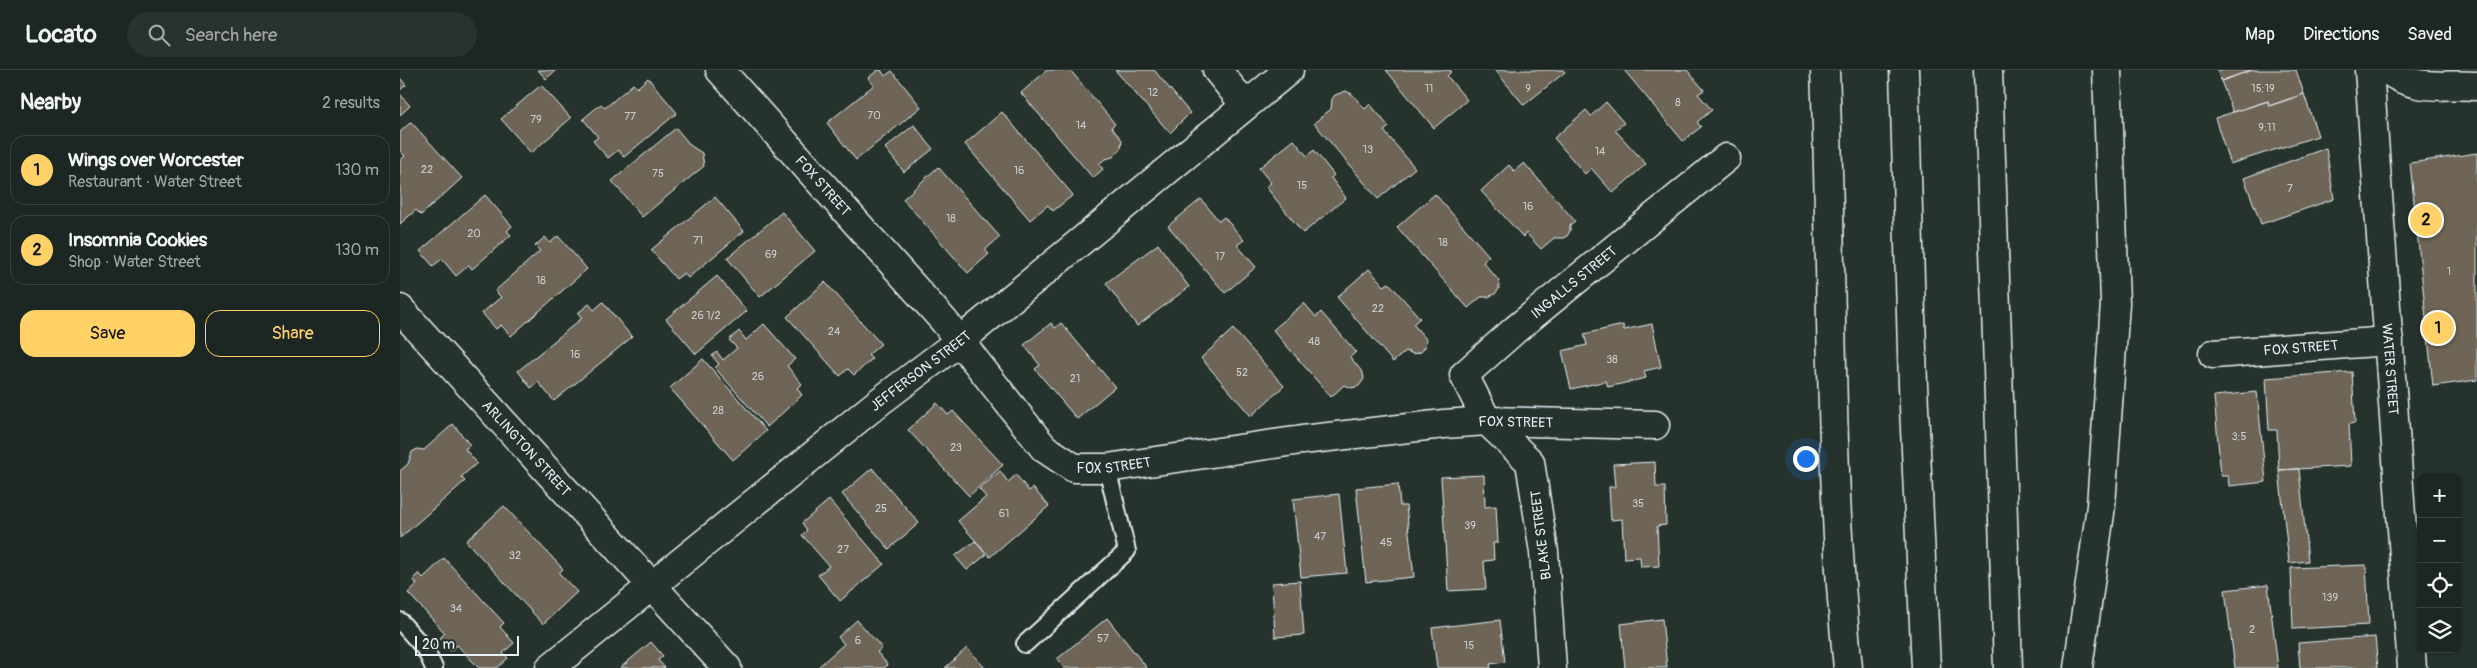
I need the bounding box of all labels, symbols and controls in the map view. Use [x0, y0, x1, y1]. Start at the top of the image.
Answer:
search box [127, 12, 477, 57]
text: Locato [25, 20, 97, 49]
icon: search [145, 21, 173, 49]
text: Search here [185, 23, 277, 47]
text: Map [2245, 23, 2275, 46]
text: Directions [2303, 23, 2379, 46]
text: Saved [2407, 23, 2452, 46]
house number: 11 [1425, 82, 1433, 95]
house number: 9 [1525, 82, 1531, 95]
house number: 15;19 [2251, 82, 2275, 95]
house number: 12 [1148, 86, 1158, 99]
text: Nearby [20, 89, 81, 116]
text: 2 results [322, 93, 380, 113]
house number: 8 [1675, 96, 1681, 109]
house number: 70 [867, 109, 881, 122]
house number: 77 [624, 110, 636, 123]
house number: 79 [530, 113, 542, 126]
house number: 14 [1076, 119, 1087, 132]
house number: 9;11 [2258, 121, 2276, 134]
house number: 13 [1363, 143, 1373, 156]
house number: 14 [1595, 145, 1606, 158]
text: Wings over Worcester [68, 148, 244, 172]
street label: FOX STREET [792, 152, 855, 219]
text: 1 [34, 160, 40, 180]
text: 130 m [335, 160, 379, 180]
house number: 22 [421, 163, 433, 176]
house number: 16 [1014, 164, 1024, 177]
house number: 75 [652, 167, 664, 180]
text: Restaurant · Water Street [68, 172, 242, 192]
house number: 15 [1297, 179, 1307, 192]
house number: 7 [2287, 182, 2293, 195]
house number: 16 [1523, 200, 1533, 213]
pin: 2 [2410, 201, 2442, 239]
house number: 18 [946, 212, 956, 225]
house number: 20 [467, 227, 481, 240]
text: Insomnia Cookies [68, 228, 207, 252]
house number: 71 [693, 234, 703, 247]
house number: 18 [1438, 236, 1448, 249]
text: 2 [33, 240, 41, 260]
text: 130 m [335, 240, 379, 260]
street label: INGALLS STREET [1527, 242, 1620, 322]
house number: 69 [765, 248, 777, 261]
house number: 17 [1215, 250, 1225, 263]
text: Shop · Water Street [68, 252, 201, 272]
house number: 1 [2447, 265, 2451, 278]
house number: 18 [536, 274, 546, 287]
house number: 22 [1372, 302, 1384, 315]
house number: 26 1/2 [691, 309, 721, 322]
pin: 1 [2422, 309, 2454, 347]
button: Save [20, 310, 195, 357]
button: Share [205, 310, 380, 357]
street label: WATER STREET [2379, 323, 2402, 416]
house number: 24 [828, 325, 841, 338]
street label: JEFFERSON STREET [866, 327, 974, 414]
house number: 48 [1308, 335, 1320, 348]
street label: FOX STREET [2263, 336, 2339, 359]
house number: 16 [570, 348, 580, 361]
house number: 38 [1606, 353, 1618, 366]
house number: 52 [1236, 366, 1248, 379]
house number: 26 [752, 370, 764, 383]
house number: 21 [1070, 372, 1080, 385]
street label: ARLINGTON STREET [479, 397, 575, 499]
house number: 28 [712, 404, 724, 417]
street label: FOX STREET [1478, 413, 1554, 431]
house number: 3;5 [2231, 430, 2247, 443]
house number: 23 [950, 441, 962, 454]
your location [1793, 446, 1819, 472]
street label: FOX STREET [1077, 453, 1152, 477]
map controls [2417, 473, 2462, 653]
button: + [2417, 473, 2462, 518]
street label: BLAKE STREET [1527, 489, 1555, 581]
house number: 35 [1632, 497, 1644, 510]
house number: 25 [875, 502, 887, 515]
house number: 61 [999, 507, 1009, 520]
button: − [2417, 518, 2462, 563]
house number: 39 [1464, 519, 1476, 532]
house number: 47 [1314, 530, 1326, 543]
house number: 45 [1380, 536, 1392, 549]
house number: 27 [837, 543, 849, 556]
house number: 32 [509, 549, 521, 562]
button: locate [2417, 563, 2462, 608]
house number: 139 [2322, 591, 2338, 604]
house number: 34 [450, 602, 463, 615]
button: layers [2417, 608, 2462, 653]
house number: 2 [2249, 623, 2255, 636]
house number: 57 [1097, 632, 1109, 645]
scale bar [415, 633, 519, 656]
house number: 6 [855, 634, 861, 647]
text: 20 m [422, 636, 455, 653]
house number: 15 [1464, 639, 1474, 652]

